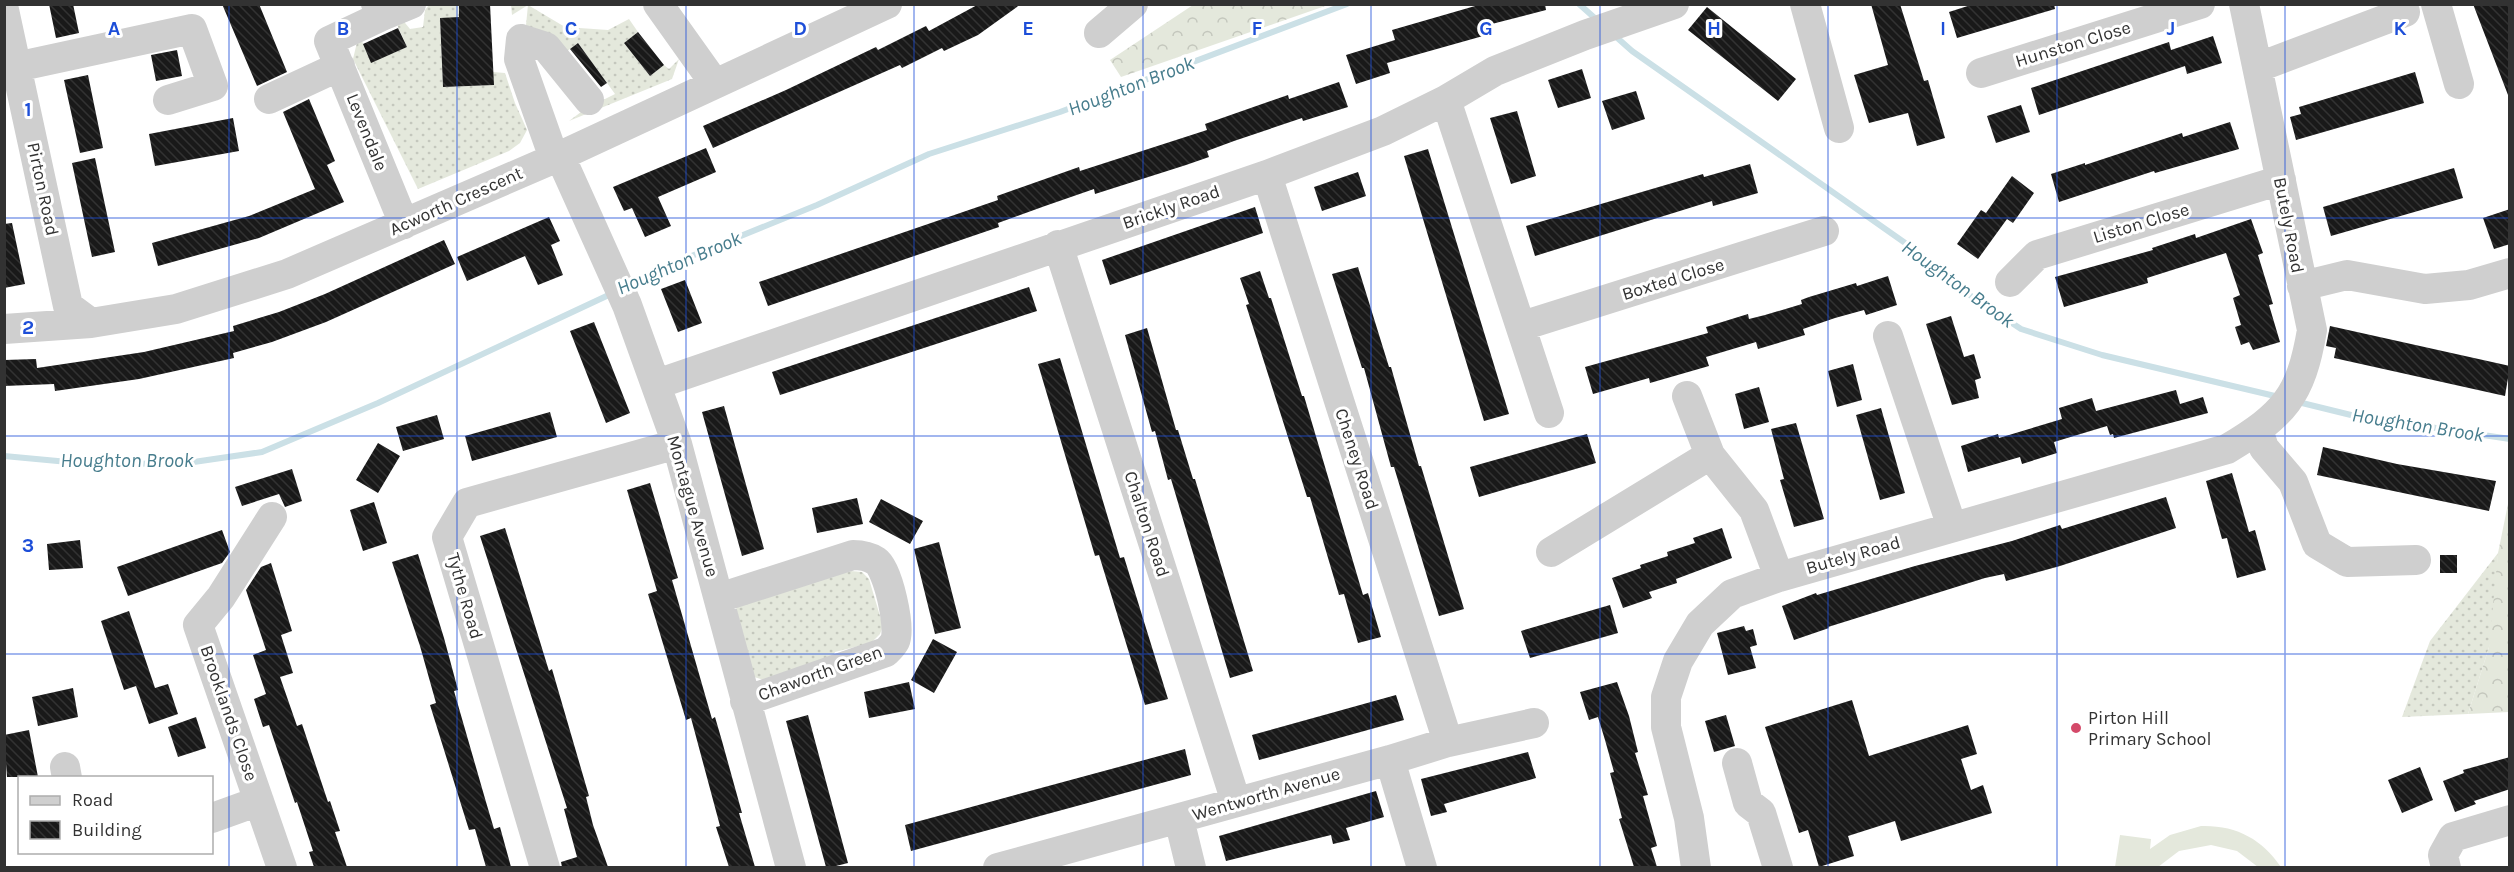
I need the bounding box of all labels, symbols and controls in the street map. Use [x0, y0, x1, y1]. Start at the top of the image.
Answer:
street label: Hunston Close [2013, 16, 2133, 72]
text: A [108, 17, 121, 40]
text: B [337, 17, 349, 40]
text: C [565, 17, 577, 40]
text: D [793, 17, 807, 40]
text: E [1022, 17, 1034, 40]
text: F [1252, 17, 1263, 40]
text: G [1479, 17, 1493, 40]
text: H [1707, 17, 1721, 40]
text: I [1940, 17, 1946, 40]
text: J [2167, 17, 2175, 40]
text: K [2393, 17, 2407, 40]
water label: Houghton Brook [1065, 51, 1198, 121]
street label: Levendale [342, 90, 392, 174]
text: 1 [24, 98, 32, 121]
street label: Pirton Road [22, 140, 64, 238]
street label: Acworth Crescent [386, 162, 526, 240]
street label: Butely Road [2269, 175, 2309, 275]
street label: Brickly Road [1119, 180, 1223, 234]
street label: Liston Close [2090, 198, 2192, 248]
water label: Houghton Brook [613, 226, 746, 300]
water label: Houghton Brook [1897, 235, 2019, 333]
street label: Boxted Close [1619, 253, 1727, 305]
text: 2 [22, 316, 34, 339]
water label: Houghton Brook [2350, 403, 2486, 447]
street label: Cheney Road [1330, 406, 1384, 512]
street label: Montague Avenue [662, 433, 724, 579]
water label: Houghton Brook [60, 449, 195, 472]
street label: Chalton Road [1120, 468, 1174, 580]
street label: Butely Road [1803, 531, 1903, 579]
text: 3 [22, 534, 34, 557]
street label: Tythe Road [442, 550, 488, 642]
street label: Chaworth Green [755, 640, 885, 706]
street label: Brooklands Close [195, 642, 263, 784]
place label: Pirton Hill Primary School [2088, 707, 2212, 750]
marker: Pirton Hill Primary School [2069, 721, 2083, 735]
street label: Wentworth Avenue [1189, 762, 1343, 826]
legend [18, 776, 213, 854]
text: Road [72, 789, 113, 811]
text: Building [72, 819, 142, 841]

